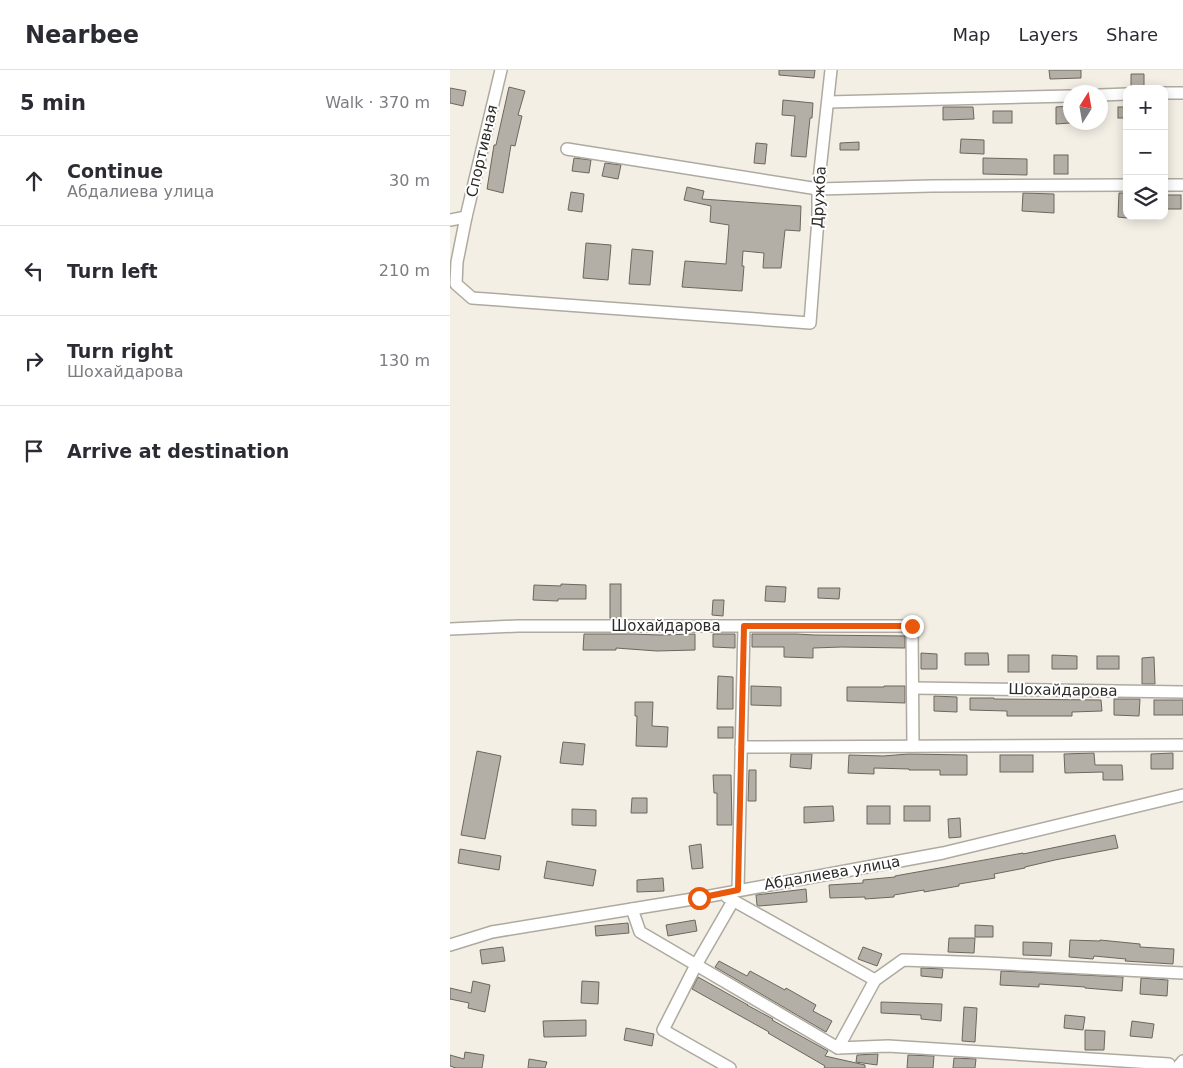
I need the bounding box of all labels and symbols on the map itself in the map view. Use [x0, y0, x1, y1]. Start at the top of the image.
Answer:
north arrow [1063, 85, 1108, 130]
street label: Спортивная [463, 103, 501, 199]
street label: Дружба [808, 166, 830, 228]
route end [901, 615, 924, 638]
street label: Шохайдарова [611, 617, 721, 635]
street label: Шохайдарова [1008, 680, 1118, 700]
street label: Абдалиева улица [762, 852, 902, 894]
route start [688, 887, 711, 910]

